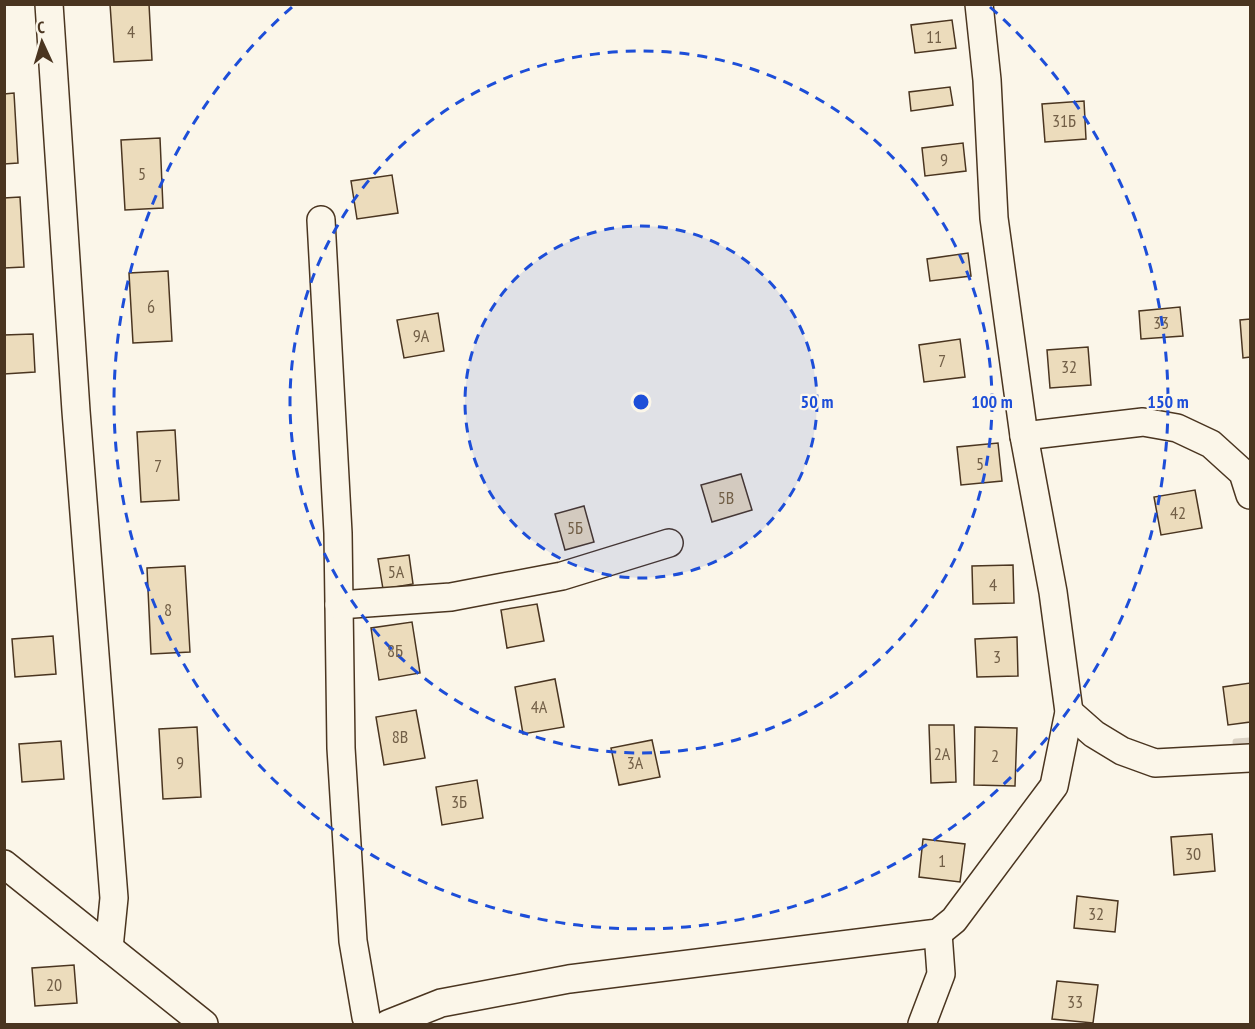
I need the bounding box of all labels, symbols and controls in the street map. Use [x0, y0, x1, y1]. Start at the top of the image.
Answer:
north arrow [12, 12, 72, 72]
text: С [37, 17, 46, 37]
house number: 4 [127, 20, 135, 43]
house number: 11 [926, 25, 942, 48]
house number: 31Б [1052, 109, 1076, 132]
house number: 9 [940, 148, 948, 171]
house number: 5 [138, 162, 146, 185]
house number: 6 [147, 295, 155, 318]
house number: 33 [1153, 311, 1169, 334]
house number: 9А [413, 324, 430, 347]
house number: 7 [938, 349, 946, 372]
house number: 32 [1061, 355, 1077, 378]
text: 50 m [801, 390, 833, 413]
text: 100 m [971, 390, 1013, 413]
text: 150 m [1147, 390, 1189, 413]
centre of rings [631, 392, 651, 412]
house number: 5 [976, 452, 984, 475]
house number: 7 [154, 454, 162, 477]
house number: 5В [718, 486, 734, 509]
house number: 42 [1170, 501, 1186, 524]
house number: 5Б [567, 516, 583, 539]
house number: 5А [388, 560, 405, 583]
house number: 4 [989, 573, 997, 596]
house number: 8 [164, 598, 172, 621]
house number: 8Б [387, 639, 403, 662]
house number: 3 [993, 645, 1001, 668]
house number: 4А [531, 695, 548, 718]
house number: 8В [392, 725, 408, 748]
house number: 2А [934, 742, 951, 765]
house number: 2 [991, 744, 999, 767]
house number: 9 [176, 751, 184, 774]
house number: 3А [627, 751, 644, 774]
house number: 3Б [451, 790, 467, 813]
house number: 30 [1185, 842, 1201, 865]
house number: 1 [938, 849, 946, 872]
house number: 32 [1088, 902, 1104, 925]
house number: 20 [46, 973, 62, 996]
house number: 33 [1067, 990, 1083, 1013]

